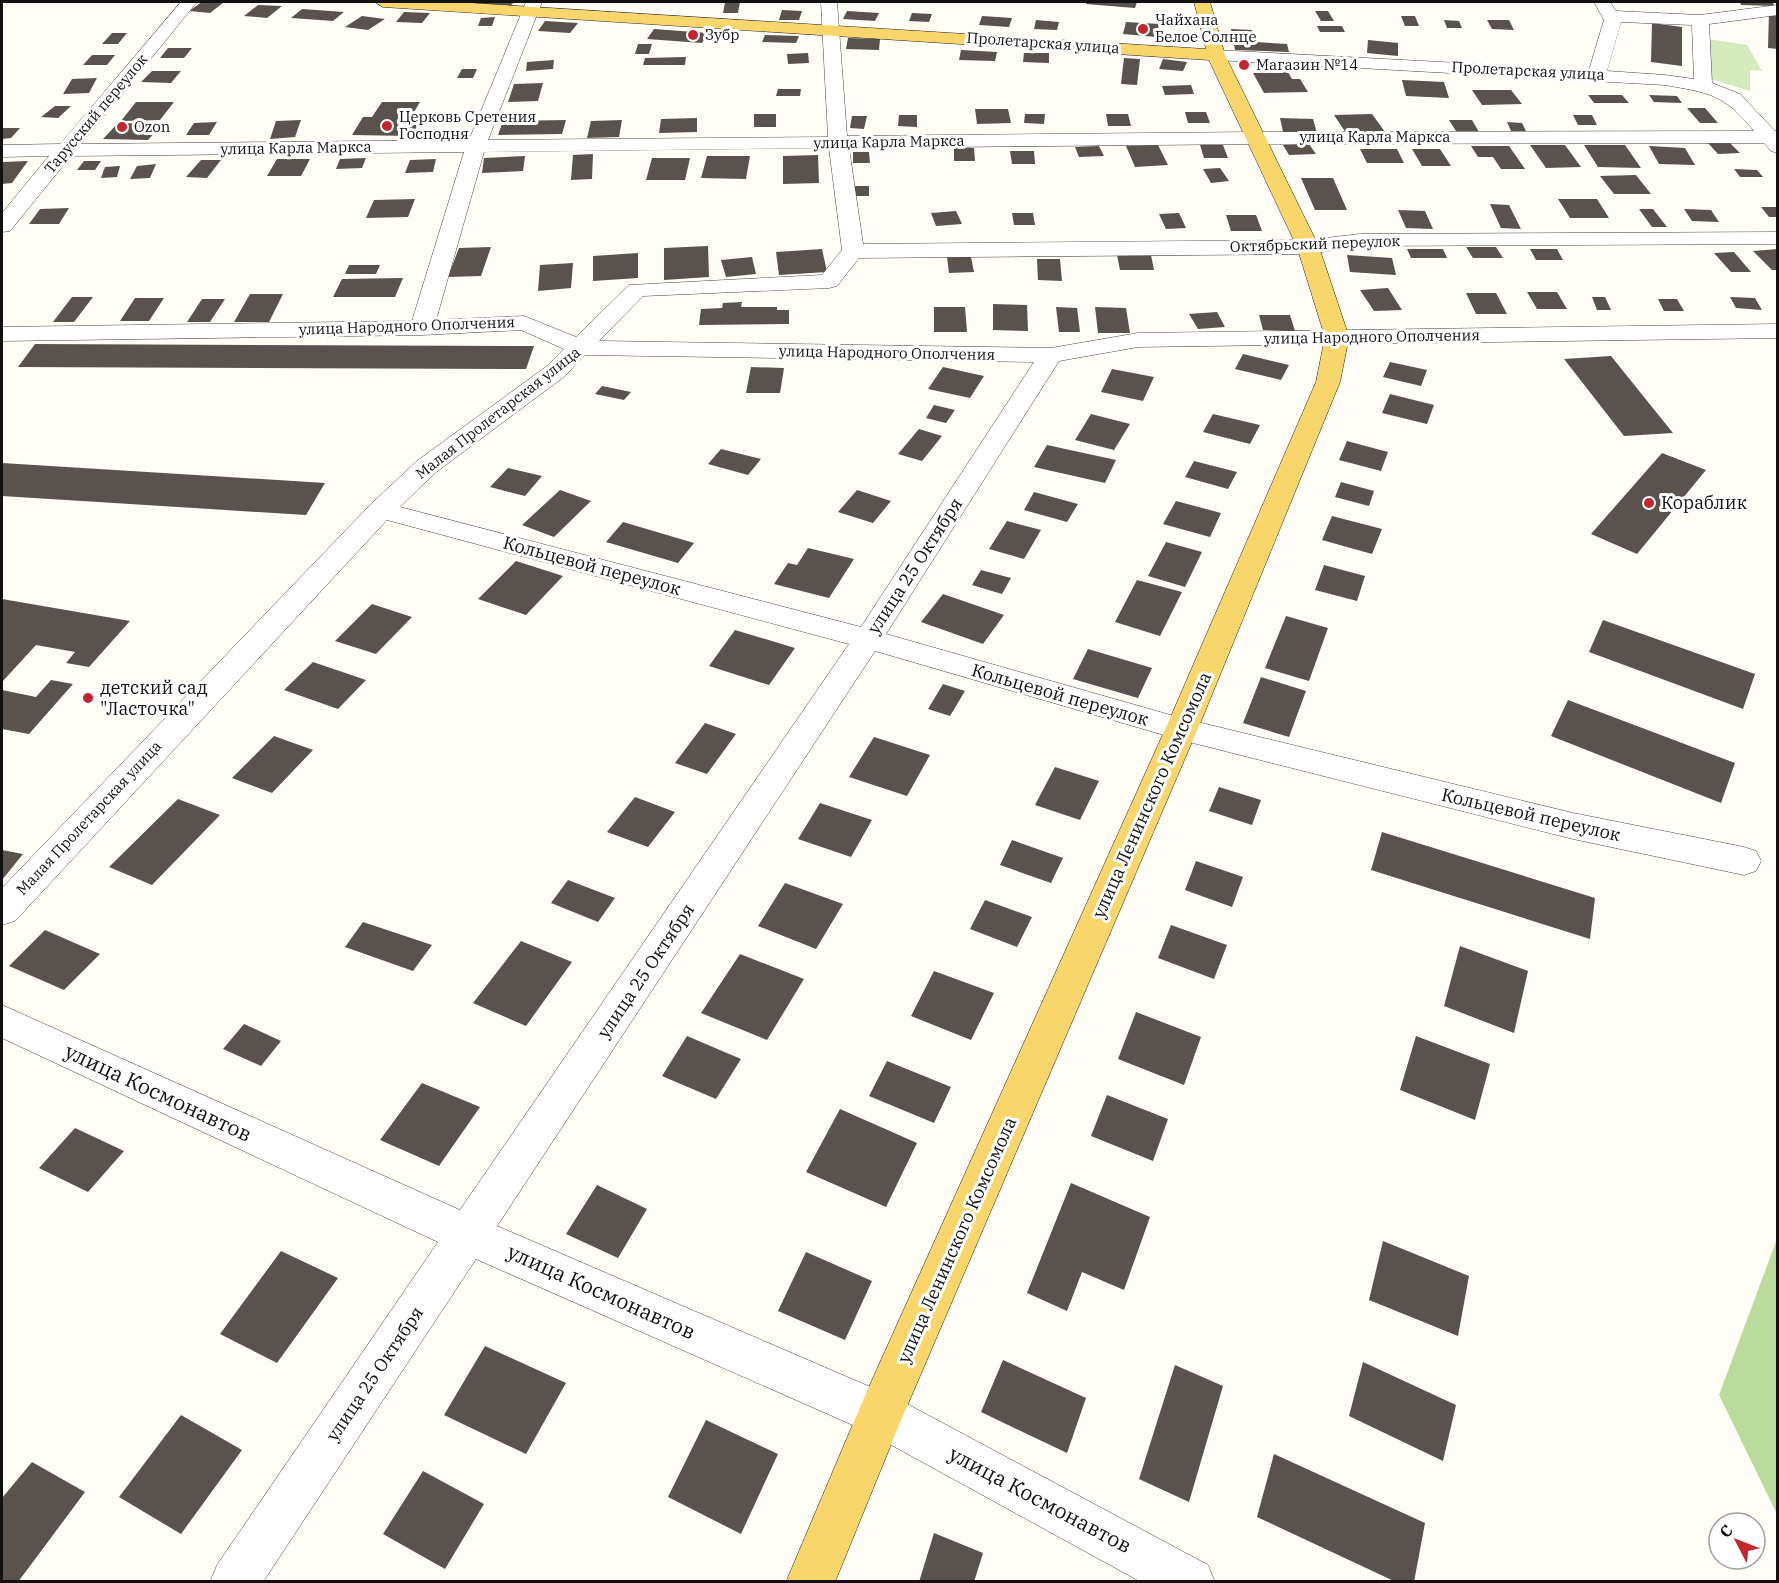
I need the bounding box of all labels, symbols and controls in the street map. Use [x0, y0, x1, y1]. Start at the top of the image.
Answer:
place label: Чайхана Белое Солнце [1155, 10, 1256, 46]
marker: Чайхана Белое Солнце [1136, 22, 1150, 36]
place label: Зубр [705, 25, 739, 44]
marker: Зубр [686, 28, 700, 42]
street label: Пролетарская улица [966, 28, 1120, 57]
street label: Тарусский переулок [40, 50, 151, 177]
place label: Магазин №14 [1256, 55, 1358, 74]
street label: Пролетарская улица [1451, 57, 1605, 84]
marker: Магазин №14 [1237, 58, 1251, 72]
place label: Церковь Сретения Господня [399, 107, 536, 143]
place label: Ozon [134, 117, 171, 136]
marker: Церковь Сретения Господня [380, 119, 394, 133]
marker: Ozon [115, 120, 129, 134]
street label: улица Карла Маркса [1299, 127, 1451, 146]
street label: улица Карла Маркса [813, 131, 965, 152]
street label: улица Карла Маркса [220, 137, 372, 158]
street label: Октябрьский переулок [1230, 231, 1401, 256]
street label: улица Народного Ополчения [299, 312, 515, 339]
street label: улица Народного Ополчения [1264, 325, 1480, 348]
street label: улица Народного Ополчения [779, 341, 995, 364]
street label: Малая Пролетарская улица [411, 342, 584, 483]
place label: Кораблик [1661, 491, 1748, 514]
street label: улица 25 Октября [862, 493, 967, 638]
marker: Кораблик [1642, 496, 1656, 510]
street label: Кольцевой переулок [501, 531, 684, 600]
street label: Кольцевой переулок [969, 658, 1152, 731]
street label: улица Ленинского Комсомола [1087, 668, 1216, 921]
place label: детский сад "Ласточка" [100, 676, 208, 720]
marker: детский сад "Ласточка" [81, 691, 95, 705]
street label: Малая Пролетарская улица [12, 737, 165, 899]
street label: Кольцевой переулок [1439, 783, 1623, 846]
street label: улица 25 Октября [592, 899, 699, 1043]
street label: улица Космонавтов [60, 1036, 256, 1148]
street label: улица Ленинского Комсомола [892, 1113, 1021, 1366]
street label: улица Космонавтов [503, 1237, 700, 1345]
street label: улица 25 Октября [321, 1302, 428, 1446]
street label: улица Космонавтов [944, 1439, 1137, 1559]
north arrow [1707, 1511, 1767, 1571]
text: С [1715, 1520, 1737, 1542]

